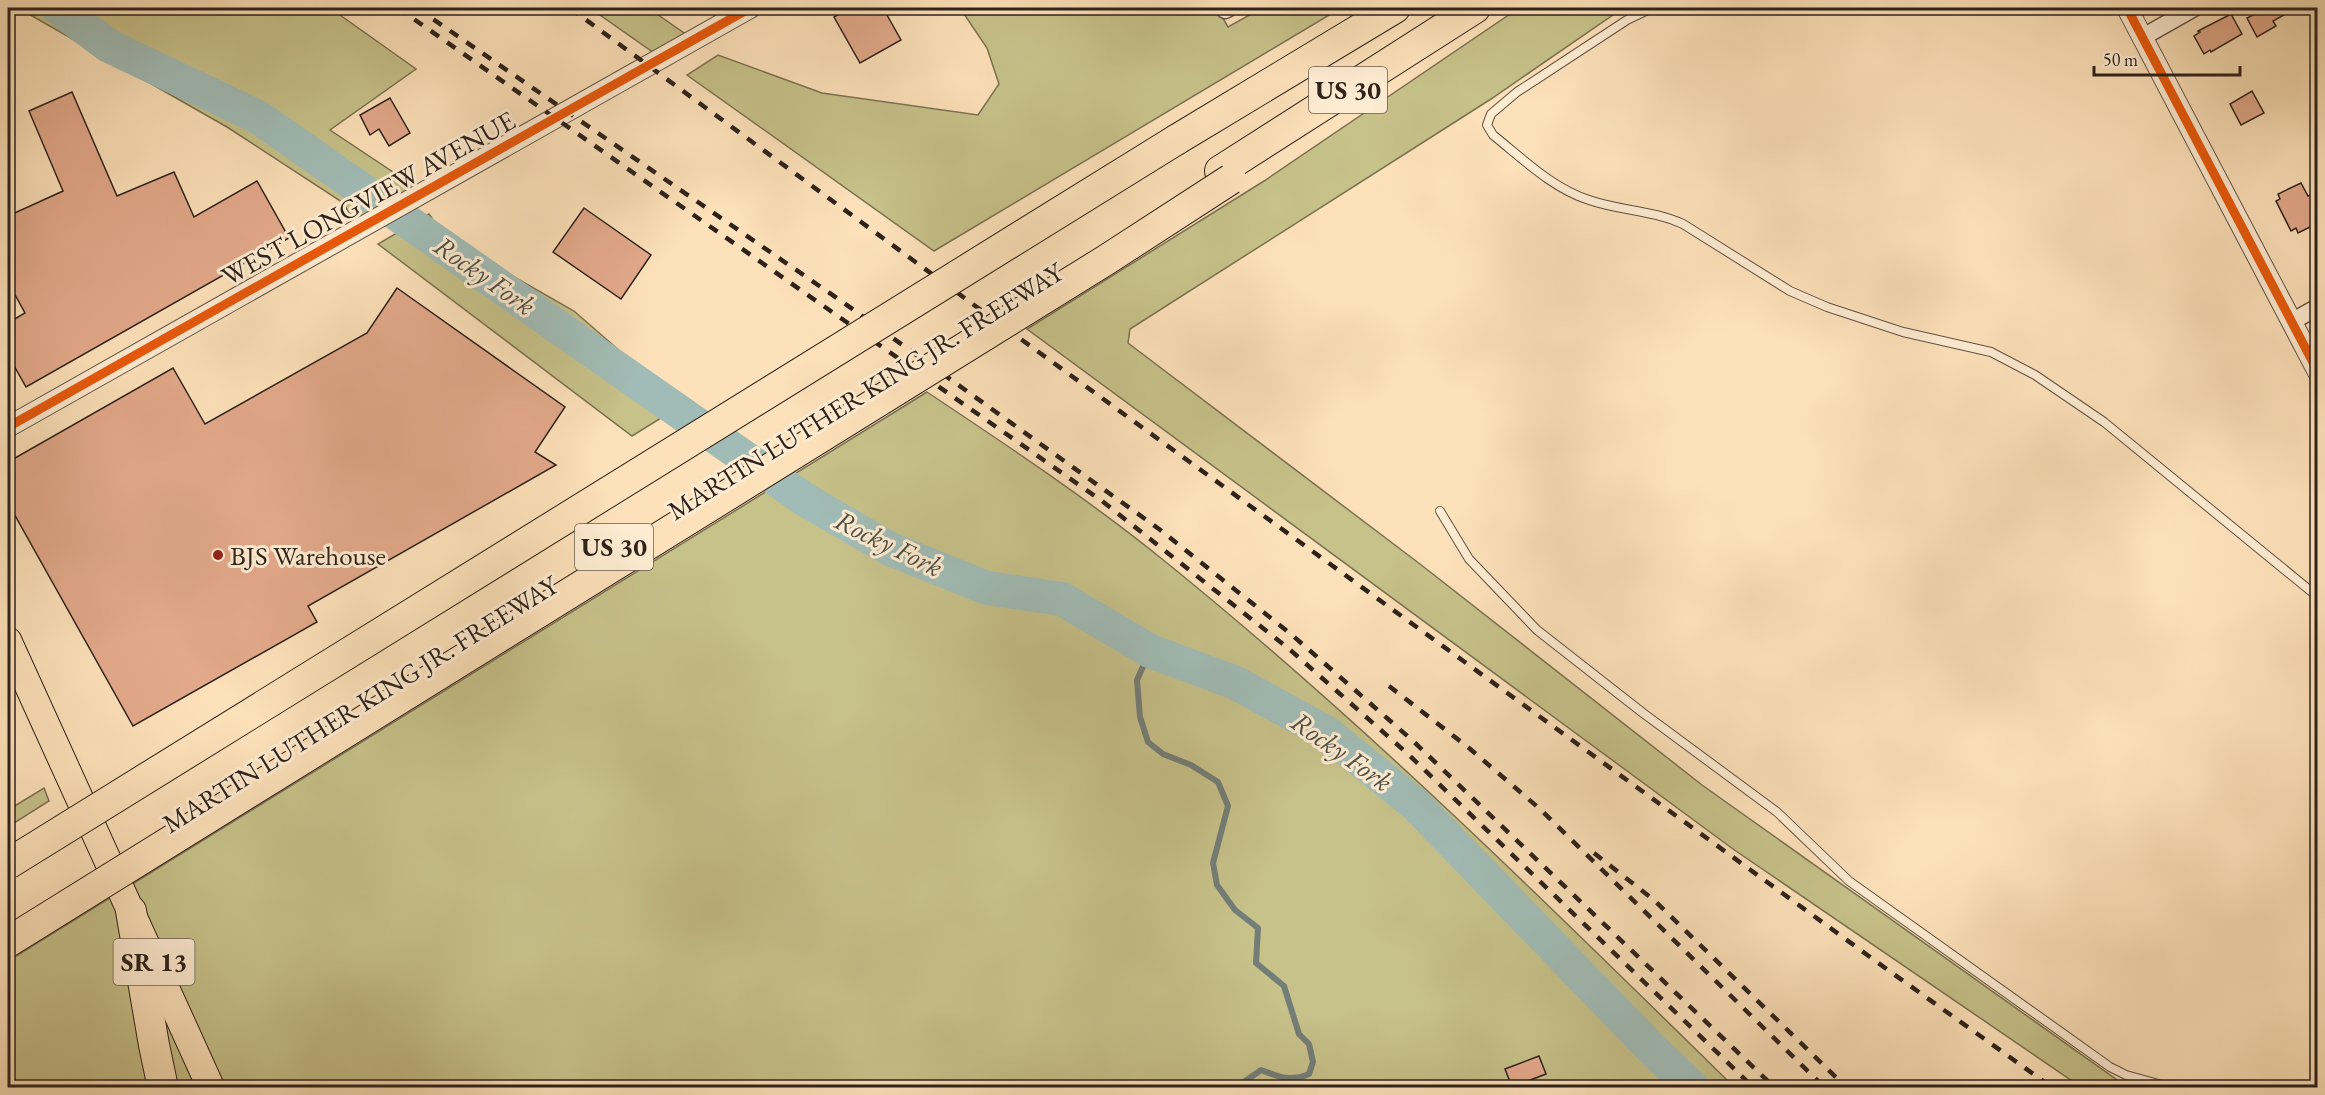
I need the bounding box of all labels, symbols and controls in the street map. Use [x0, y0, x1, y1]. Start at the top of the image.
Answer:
scale bar [2094, 39, 2240, 77]
text: 50 m [2103, 48, 2138, 71]
road number: US 30 [1309, 67, 1387, 113]
street label: WEST LONGVIEW AVENUE [215, 102, 521, 294]
water label: Rocky Fork [427, 227, 543, 323]
street label: MARTIN LUTHER KING JR. FREEWAY [661, 253, 1071, 528]
water label: Rocky Fork [829, 501, 949, 585]
road number: US 30 [575, 524, 653, 570]
place label: BJS Warehouse [230, 538, 386, 573]
marker: BJS Warehouse [211, 548, 225, 562]
street label: MARTIN LUTHER KING JR. FREEWAY [156, 566, 566, 841]
water label: Rocky Fork [1284, 703, 1400, 799]
road number: SR 13 [114, 939, 195, 985]

